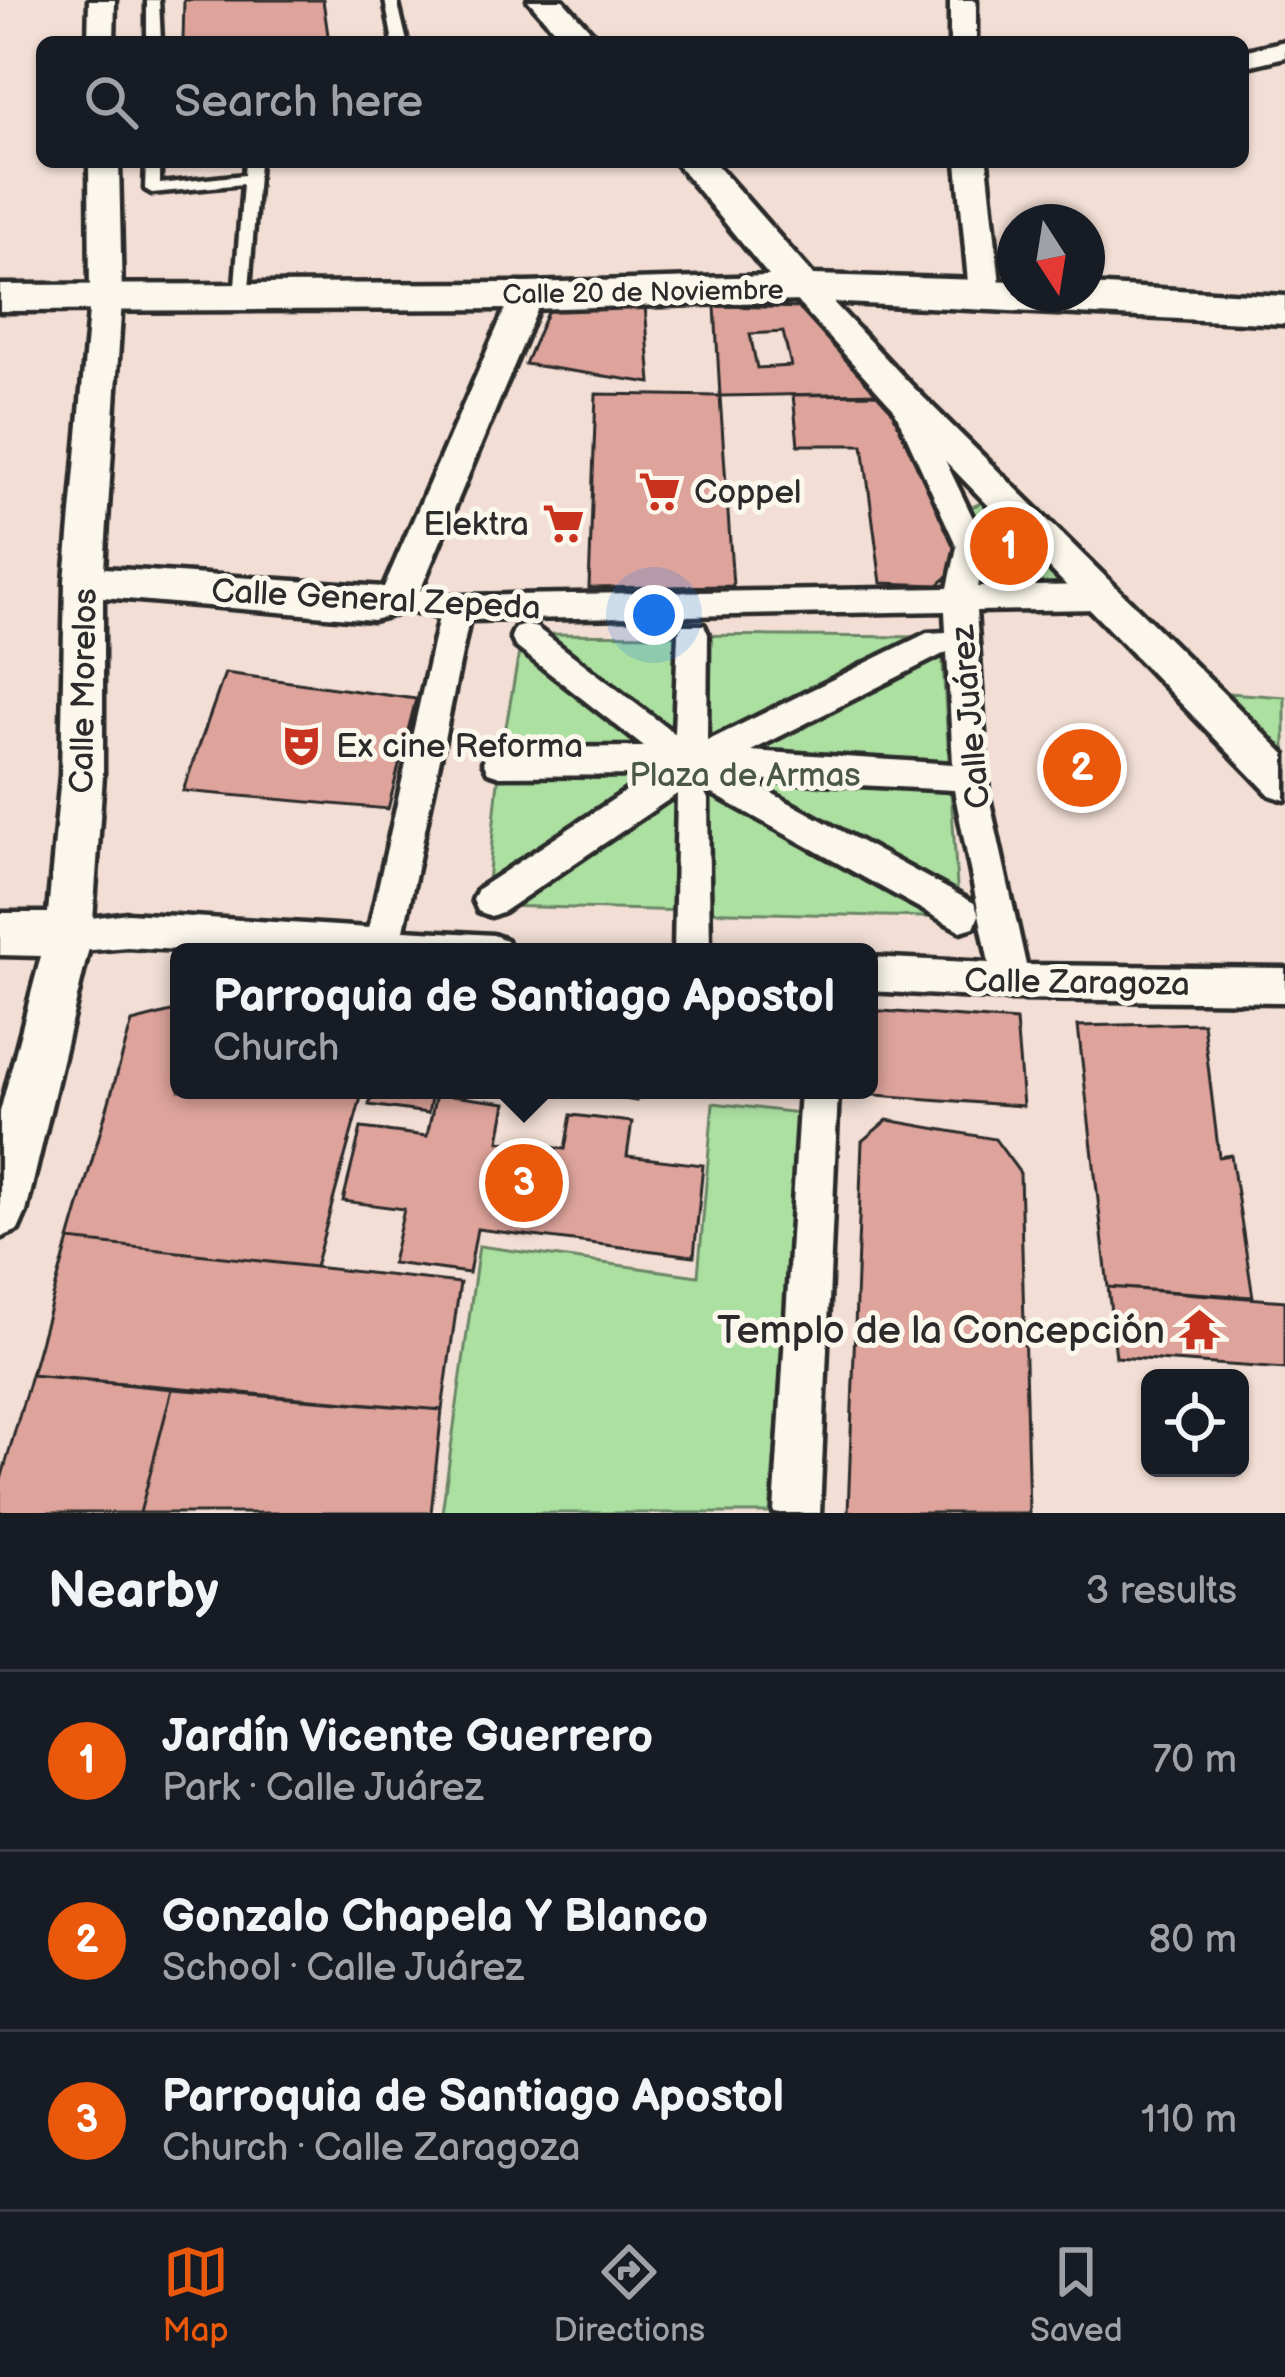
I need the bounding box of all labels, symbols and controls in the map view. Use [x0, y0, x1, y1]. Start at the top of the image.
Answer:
search box [36, 36, 1249, 168]
icon: search [78, 69, 144, 135]
text: Search here [174, 75, 423, 130]
north arrow [997, 204, 1105, 312]
street label: Calle 20 de Noviembre [502, 275, 784, 311]
supermarket icon: Coppel [637, 468, 683, 514]
place label: Coppel [694, 473, 801, 513]
supermarket icon: Elektra [540, 500, 586, 546]
pin: 1 [970, 501, 1048, 591]
place label: Elektra [423, 505, 529, 545]
street label: Calle General Zepeda [210, 571, 542, 629]
your location [624, 585, 684, 645]
street label: Calle Morelos [62, 588, 106, 794]
street label: Calle Juárez [943, 622, 999, 810]
theatre icon: Ex cine Reforma [279, 722, 325, 768]
pin: 2 [1043, 723, 1121, 813]
place label: Ex cine Reforma [336, 727, 583, 767]
park label: Plaza de Armas [629, 756, 861, 796]
popup [170, 943, 878, 1099]
street label: Calle Zaragoza [964, 961, 1190, 1005]
text: Parroquia de Santiago Apostol [213, 970, 835, 1025]
text: Church [213, 1025, 339, 1072]
pin: 3 [485, 1138, 563, 1228]
temple icon: Templo de la Concepción [1176, 1306, 1222, 1352]
place label: Templo de la Concepción [717, 1308, 1165, 1355]
map controls [1141, 1369, 1249, 1477]
button: locate [1141, 1369, 1249, 1477]
text: Nearby [48, 1561, 219, 1622]
text: 3 results [1085, 1568, 1237, 1615]
text: Jardín Vicente Guerrero [162, 1710, 653, 1765]
text: 1 [79, 1737, 95, 1784]
text: 70 m [1152, 1737, 1237, 1784]
text: Park · Calle Juárez [162, 1765, 483, 1812]
text: Gonzalo Chapela Y Blanco [162, 1890, 708, 1945]
text: 2 [75, 1917, 99, 1964]
text: 80 m [1149, 1917, 1237, 1964]
text: School · Calle Juárez [162, 1945, 524, 1992]
text: Parroquia de Santiago Apostol [162, 2070, 784, 2125]
text: 3 [76, 2097, 98, 2144]
text: 110 m [1141, 2097, 1237, 2144]
text: Church · Calle Zaragoza [162, 2125, 580, 2172]
tab: Map [162, 2239, 229, 2351]
tab: Directions [553, 2239, 705, 2351]
tab: Saved [1030, 2239, 1123, 2351]

